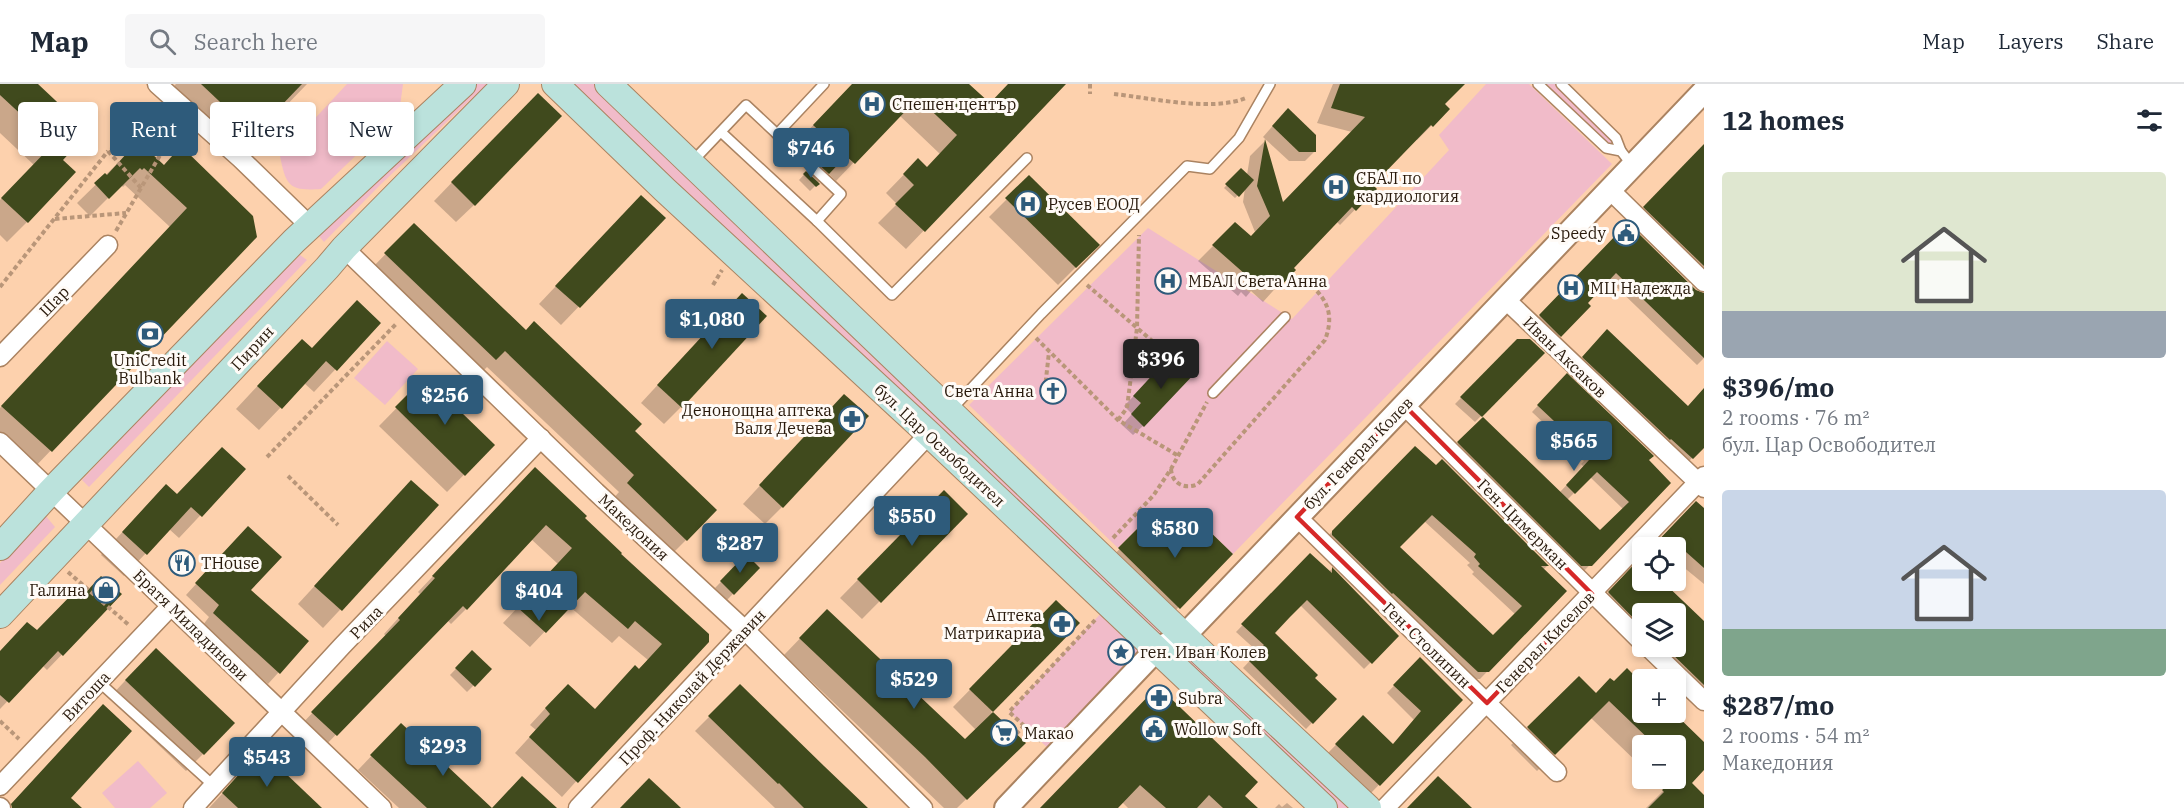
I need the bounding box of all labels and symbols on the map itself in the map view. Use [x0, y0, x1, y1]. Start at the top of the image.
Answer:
hospital icon: Спешен център [857, 89, 887, 119]
place label: Спешен център [892, 94, 1016, 114]
pin: $746 [775, 128, 847, 179]
place label: СБАЛ по кардиология [1356, 168, 1459, 206]
hospital icon: СБАЛ по кардиология [1321, 172, 1351, 202]
hospital icon: Русев ЕООД [1013, 189, 1043, 219]
place label: Русев ЕООД [1048, 194, 1140, 214]
public building icon: Speedy [1611, 218, 1641, 248]
place label: Speedy [1551, 223, 1606, 243]
hospital icon: МБАЛ Света Анна [1153, 266, 1183, 296]
place label: МБАЛ Света Анна [1188, 271, 1328, 291]
hospital icon: МЦ Надежда [1556, 273, 1586, 303]
place label: МЦ Надежда [1590, 278, 1691, 298]
street label: Шар [35, 281, 73, 320]
pin: $1,080 [663, 299, 761, 350]
street label: Иван Аксаков [1519, 312, 1611, 402]
bank icon: UniCredit Bulbank [135, 319, 165, 349]
street label: Пирин [226, 321, 278, 375]
pin: $396 [1125, 339, 1197, 390]
place label: UniCredit Bulbank [113, 350, 187, 388]
pin: $256 [409, 375, 481, 426]
church icon: Света Анна [1038, 376, 1068, 406]
street label: бул. Цар Освободител [871, 379, 1009, 511]
place label: Света Анна [944, 381, 1034, 401]
street label: бул. Генерал Колев [1299, 392, 1417, 514]
place label: Денонощна аптека Валя Дечева [682, 400, 832, 438]
pharmacy icon: Денонощна аптека Валя Дечева [837, 404, 867, 434]
pin: $565 [1538, 421, 1610, 472]
street label: Ген. Цимерман [1473, 474, 1573, 574]
street label: Македония [595, 489, 673, 565]
pin: $550 [876, 496, 948, 547]
pin: $580 [1139, 508, 1211, 559]
pin: $287 [704, 523, 776, 574]
restaurant icon: THouse [167, 548, 197, 578]
place label: THouse [201, 553, 259, 573]
street label: Братя Миладинови [129, 565, 253, 685]
pin: $404 [503, 571, 575, 622]
shop icon: Галина [91, 575, 121, 605]
place label: Галина [29, 580, 86, 600]
street label: Генерал Киселов [1491, 587, 1599, 697]
street label: Ген. Столипин [1379, 598, 1475, 692]
street label: Рила [345, 601, 387, 643]
street label: Проф. Николай Державин [614, 605, 770, 769]
place label: Аптека Матрикариа [944, 605, 1042, 643]
pharmacy icon: Аптека Матрикариа [1047, 609, 1077, 639]
place icon: ген. Иван Колев [1106, 637, 1136, 667]
place label: ген. Иван Колев [1140, 642, 1266, 662]
pin: $529 [878, 659, 950, 710]
street label: Витоша [58, 667, 114, 725]
pharmacy icon: Subra [1144, 683, 1174, 713]
place label: Subra [1178, 688, 1223, 708]
public building icon: Wollow Soft [1139, 714, 1169, 744]
supermarket icon: Макао [989, 718, 1019, 748]
place label: Wollow Soft [1174, 719, 1262, 739]
place label: Макао [1024, 723, 1074, 743]
pin: $293 [407, 726, 479, 777]
pin: $543 [231, 737, 303, 788]

